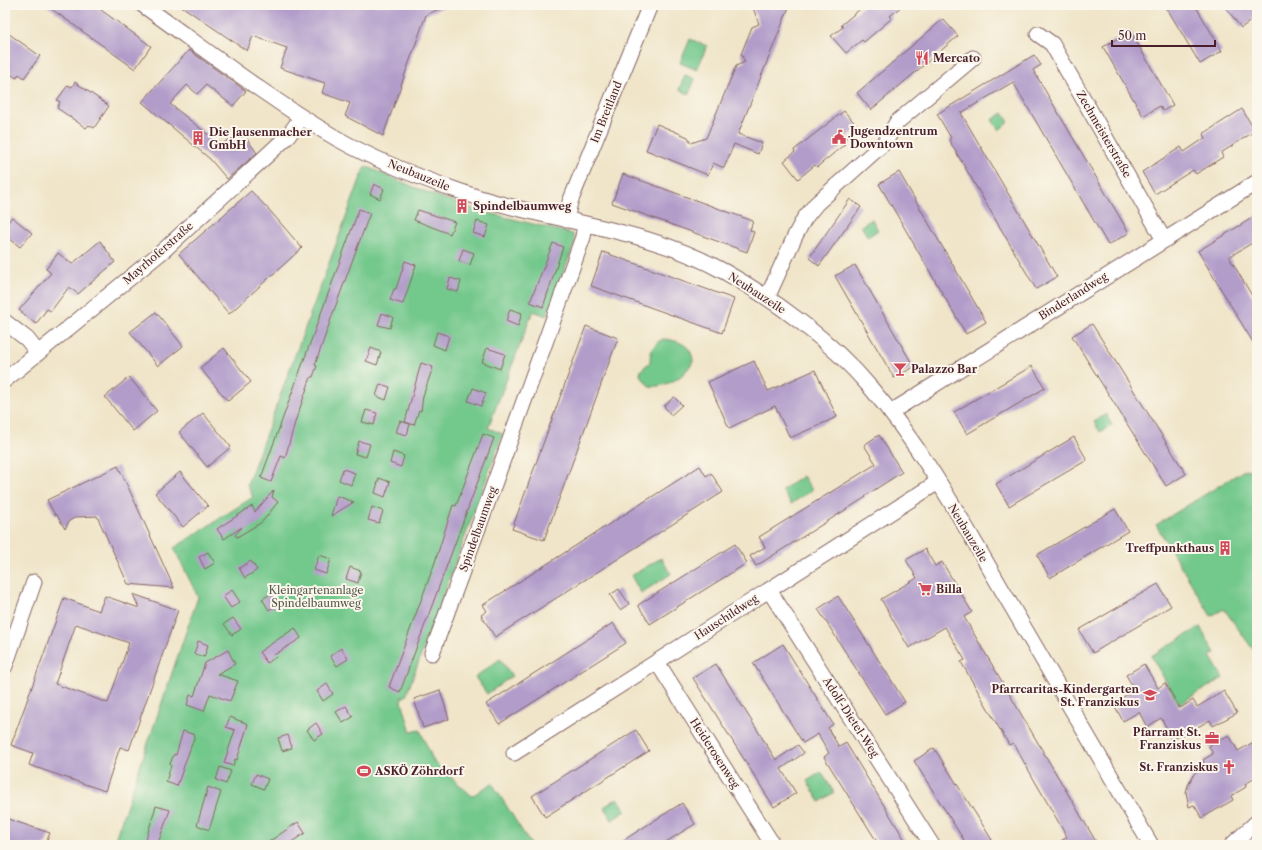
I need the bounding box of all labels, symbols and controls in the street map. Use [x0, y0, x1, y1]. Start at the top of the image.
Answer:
scale bar [1112, 22, 1215, 48]
text: 50 m [1118, 28, 1147, 43]
restaurant icon: Mercato [914, 50, 930, 66]
place label: Mercato [933, 51, 980, 65]
street label: Im Breitland [587, 79, 625, 145]
street label: Zechmeisterstraße [1073, 88, 1135, 180]
place label: Jugendzentrum Downtown [848, 124, 938, 151]
place label: Die Jausenmacher GmbH [209, 125, 312, 152]
public building icon: Jugendzentrum Downtown [831, 129, 847, 145]
building icon: Die Jausenmacher GmbH [190, 130, 206, 146]
street label: Neubauzeile [386, 156, 452, 194]
building icon: Spindelbaumweg [454, 198, 470, 214]
place label: Spindelbaumweg [473, 199, 572, 213]
street label: Mayrhoferstraße [120, 219, 196, 287]
street label: Neubauzeile [726, 269, 788, 317]
street label: Binderlandweg [1036, 269, 1110, 323]
bar icon: Palazzo Bar [892, 361, 908, 377]
place label: Palazzo Bar [911, 362, 978, 376]
street label: Spindelbaumweg [456, 484, 500, 574]
street label: Neubauzeile [945, 501, 991, 565]
building icon: Treffpunkthaus [1217, 540, 1233, 556]
place label: Treffpunkthaus [1126, 541, 1214, 555]
supermarket icon: Billa [917, 581, 933, 597]
place label: Billa [936, 582, 963, 596]
park label: Kleingartenanlage Spindelbaumweg [268, 583, 364, 610]
street label: Hauschildweg [691, 591, 761, 643]
street label: Adolf-Dietel-Weg [819, 673, 882, 760]
place label: Pfarrcaritas-Kindergarten St. Franziskus [991, 682, 1139, 709]
school or university icon: Pfarrcaritas-Kindergarten St. Franziskus [1142, 687, 1158, 703]
street label: Heiderosenweg [687, 715, 743, 791]
place label: Pfarramt St. Franziskus [1133, 725, 1201, 752]
office icon: Pfarramt St. Franziskus [1204, 730, 1220, 746]
church icon: St. Franziskus [1221, 759, 1237, 775]
place label: St. Franziskus [1139, 760, 1218, 774]
sports icon: ASKÖ Zöhrdorf [356, 763, 372, 779]
place label: ASKÖ Zöhrdorf [374, 764, 464, 778]

